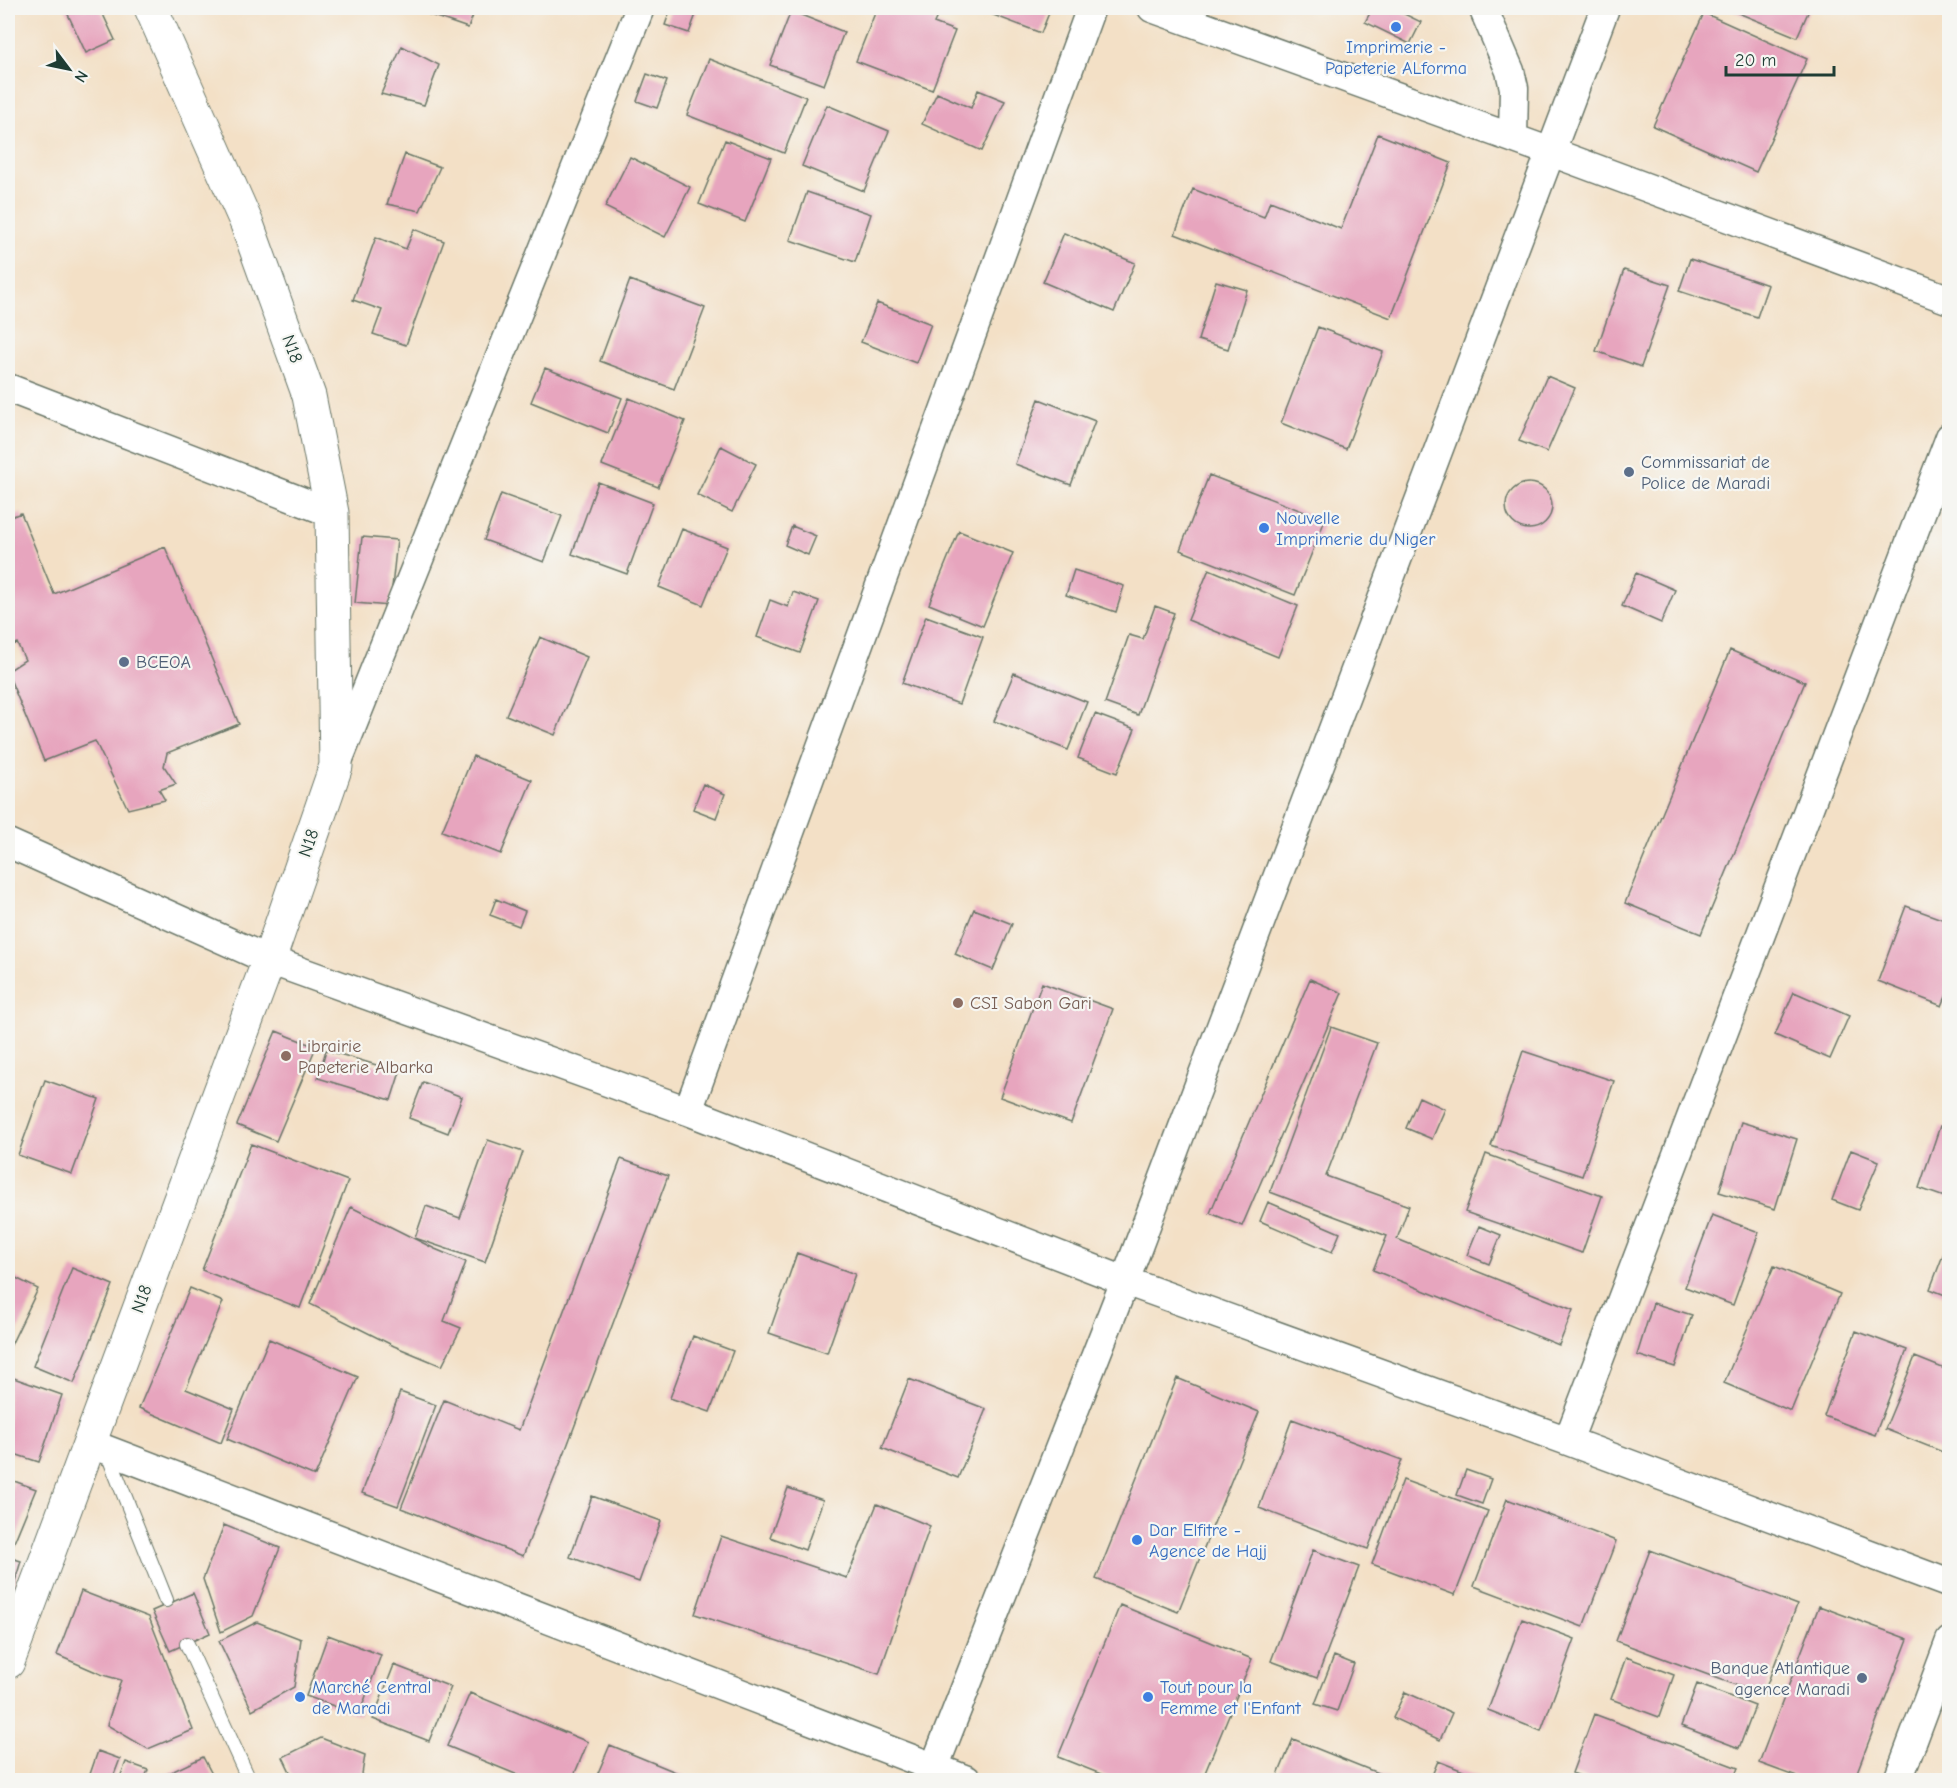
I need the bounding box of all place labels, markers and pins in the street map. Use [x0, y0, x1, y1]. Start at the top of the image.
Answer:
marker: Imprimerie - Papeterie ALforma [1389, 20, 1403, 34]
place label: Imprimerie - Papeterie ALforma [1325, 37, 1467, 79]
place label: Commissariat de Police de Maradi [1641, 452, 1770, 494]
marker: Commissariat de Police de Maradi [1622, 465, 1636, 479]
place label: Nouvelle Imprimerie du Niger [1276, 508, 1436, 550]
marker: Nouvelle Imprimerie du Niger [1257, 521, 1271, 535]
place label: BCEOA [136, 652, 191, 673]
marker: BCEOA [117, 655, 131, 669]
place label: CSI Sabon Gari [970, 993, 1092, 1014]
marker: CSI Sabon Gari [951, 996, 965, 1010]
place label: Librairie Papeterie Albarka [298, 1036, 433, 1078]
marker: Librairie Papeterie Albarka [279, 1049, 293, 1063]
place label: Dar Elfitre - Agence de Hajj [1149, 1520, 1267, 1562]
marker: Dar Elfitre - Agence de Hajj [1130, 1533, 1144, 1547]
place label: Banque Atlantique agence Maradi [1711, 1658, 1850, 1700]
marker: Banque Atlantique agence Maradi [1855, 1671, 1869, 1685]
place label: Marché Central de Maradi [312, 1677, 432, 1719]
place label: Tout pour la Femme et l'Enfant [1160, 1677, 1302, 1719]
marker: Marché Central de Maradi [293, 1690, 307, 1704]
marker: Tout pour la Femme et l'Enfant [1141, 1690, 1155, 1704]

